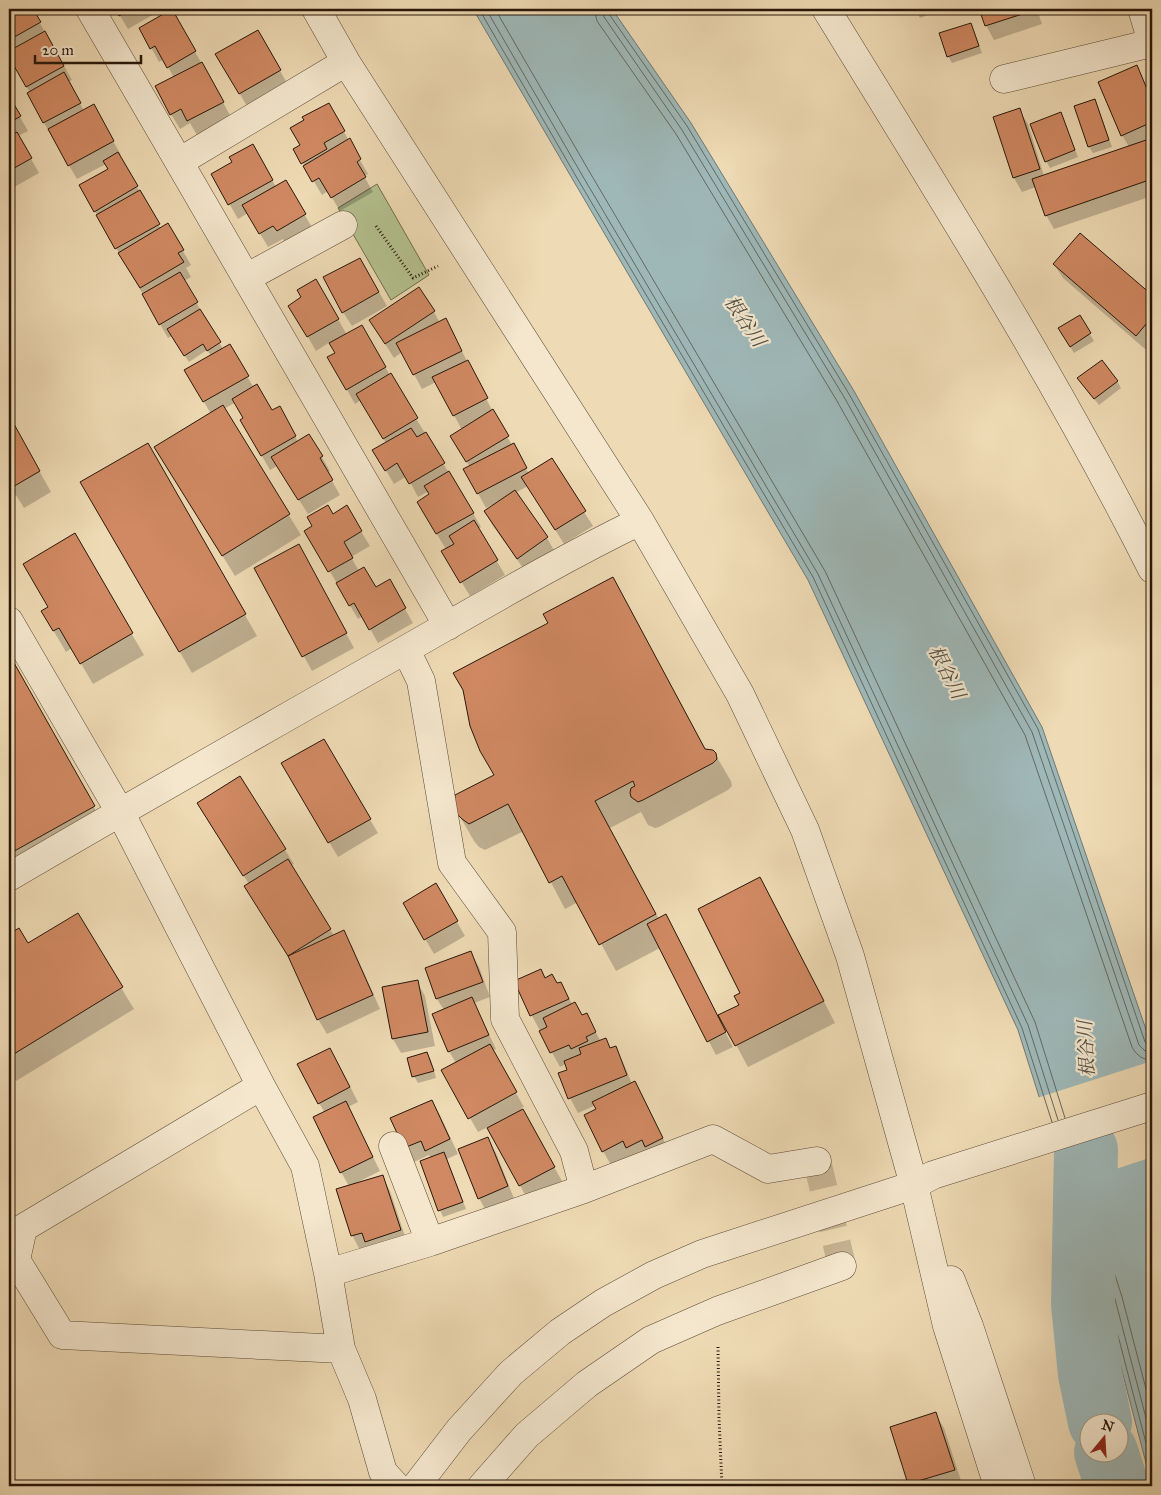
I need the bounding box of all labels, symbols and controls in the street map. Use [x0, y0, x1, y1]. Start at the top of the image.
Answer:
scale bar [35, 32, 141, 64]
text: 20 m [42, 41, 74, 59]
water label: 根谷川 [720, 291, 772, 353]
water label: 根谷川 [924, 641, 971, 704]
water label: 根谷川 [1073, 1018, 1099, 1078]
north arrow [1078, 1412, 1128, 1462]
text: N [1100, 1416, 1116, 1436]

